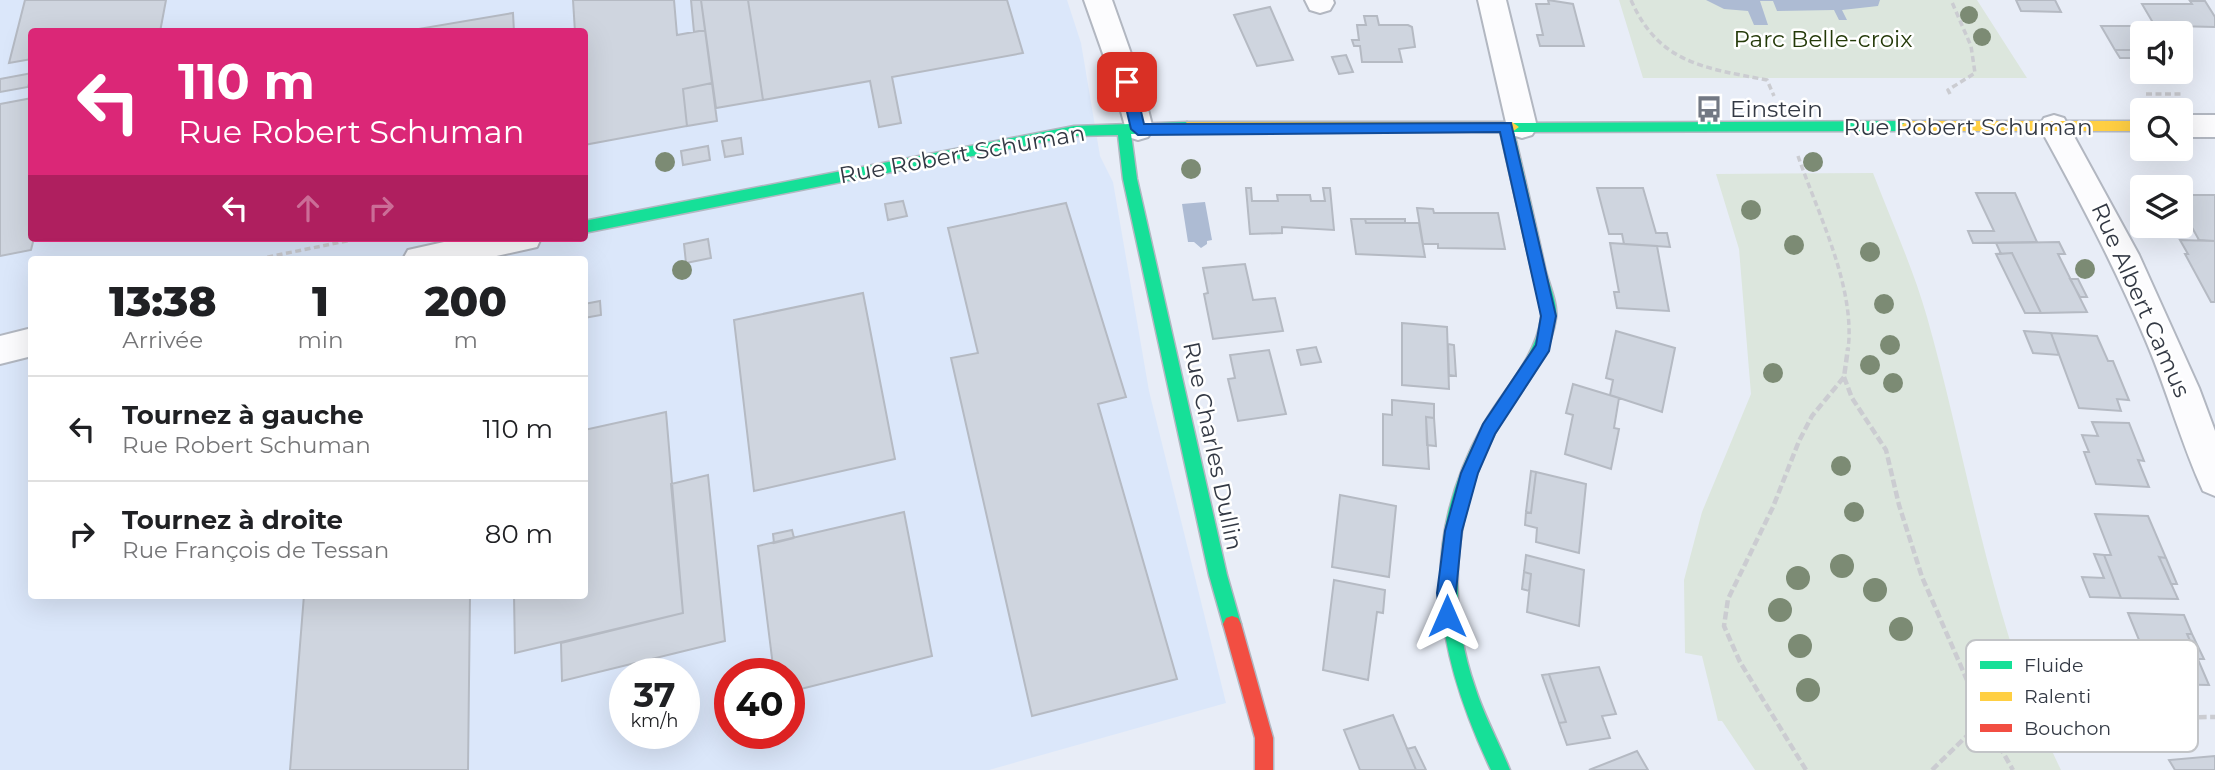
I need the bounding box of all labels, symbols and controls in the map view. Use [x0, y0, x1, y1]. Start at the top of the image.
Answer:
map controls [2130, 21, 2193, 238]
button: sound [2130, 21, 2193, 84]
park label: Parc Belle-croix [1733, 25, 1913, 53]
text: 110 m [178, 52, 315, 111]
pin [1097, 52, 1157, 112]
icon: left [63, 56, 154, 147]
icon: arrive [1108, 63, 1146, 101]
bus stop icon: Einstein [1694, 94, 1724, 124]
place label: Einstein [1730, 95, 1823, 123]
button: search [2130, 98, 2193, 161]
text: Rue Robert Schuman [178, 112, 524, 151]
street label: Rue Robert Schuman [1844, 113, 2092, 141]
street label: Rue Robert Schuman [837, 119, 1087, 189]
button: layers [2130, 175, 2193, 238]
icon: left [216, 189, 254, 227]
icon: ahead [289, 189, 327, 227]
icon: right [362, 189, 400, 227]
street label: Rue Albert Camus [2086, 198, 2196, 402]
text: 13:38 [109, 275, 217, 327]
text: 1 [312, 275, 329, 327]
text: 200 [424, 275, 507, 327]
text: Arrivée [122, 326, 203, 354]
text: min [297, 326, 344, 354]
text: m [454, 326, 478, 354]
street label: Rue Charles Dullin [1177, 339, 1249, 553]
text: Tournez à gauche [122, 399, 364, 431]
icon: left [63, 410, 101, 448]
text: 110 m [483, 413, 553, 445]
text: Rue Robert Schuman [122, 431, 371, 459]
text: Tournez à droite [122, 504, 343, 536]
icon: right [63, 515, 101, 553]
text: 80 m [485, 518, 553, 550]
text: Rue François de Tessan [122, 536, 389, 564]
position arrow [1410, 579, 1484, 653]
legend [1966, 640, 2198, 752]
text: Fluide [2024, 654, 2083, 677]
speed limit sign: 40 [714, 658, 805, 749]
text: 37 [633, 673, 676, 716]
text: Ralenti [2024, 685, 2091, 708]
text: km/h [630, 710, 679, 732]
text: Bouchon [2024, 717, 2111, 740]

